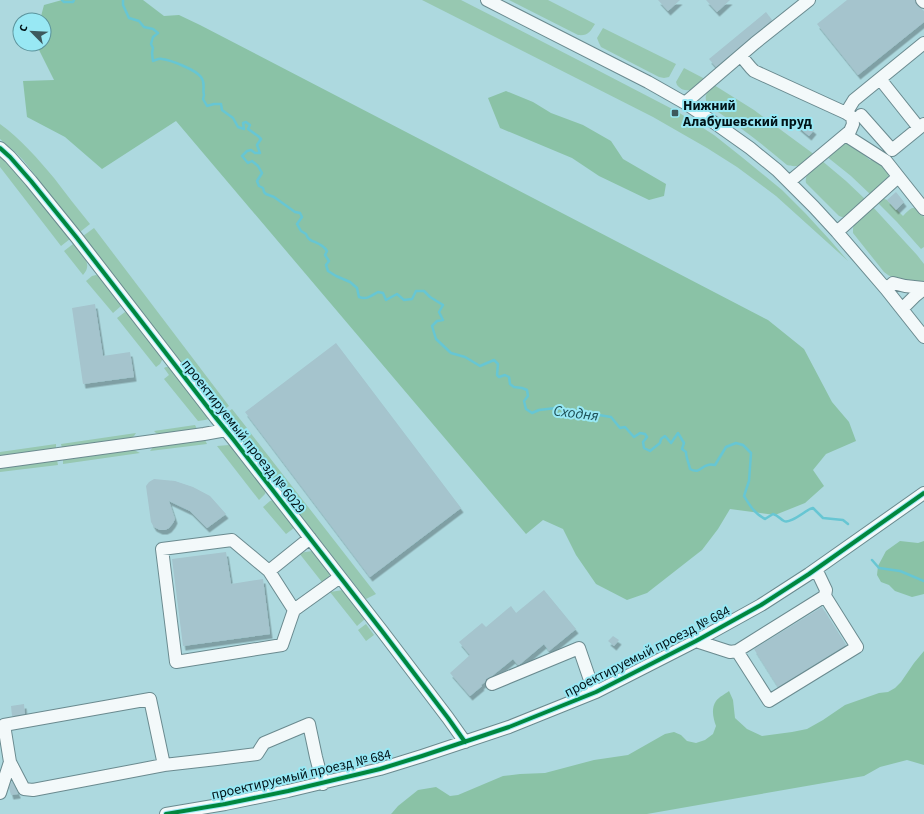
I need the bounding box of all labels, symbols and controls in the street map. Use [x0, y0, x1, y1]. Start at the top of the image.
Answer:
north arrow [12, 12, 52, 52]
text: С [15, 22, 32, 34]
place label: Нижний Алабушевский пруд [682, 96, 813, 132]
marker: Нижний Алабушевский пруд [670, 108, 680, 118]
street label: проектируемый проезд № 6029 [177, 355, 310, 518]
water label: Сходня [552, 400, 600, 427]
street label: проектируемый проезд № 684 [561, 601, 734, 703]
street label: проектируемый проезд № 684 [209, 745, 393, 805]

